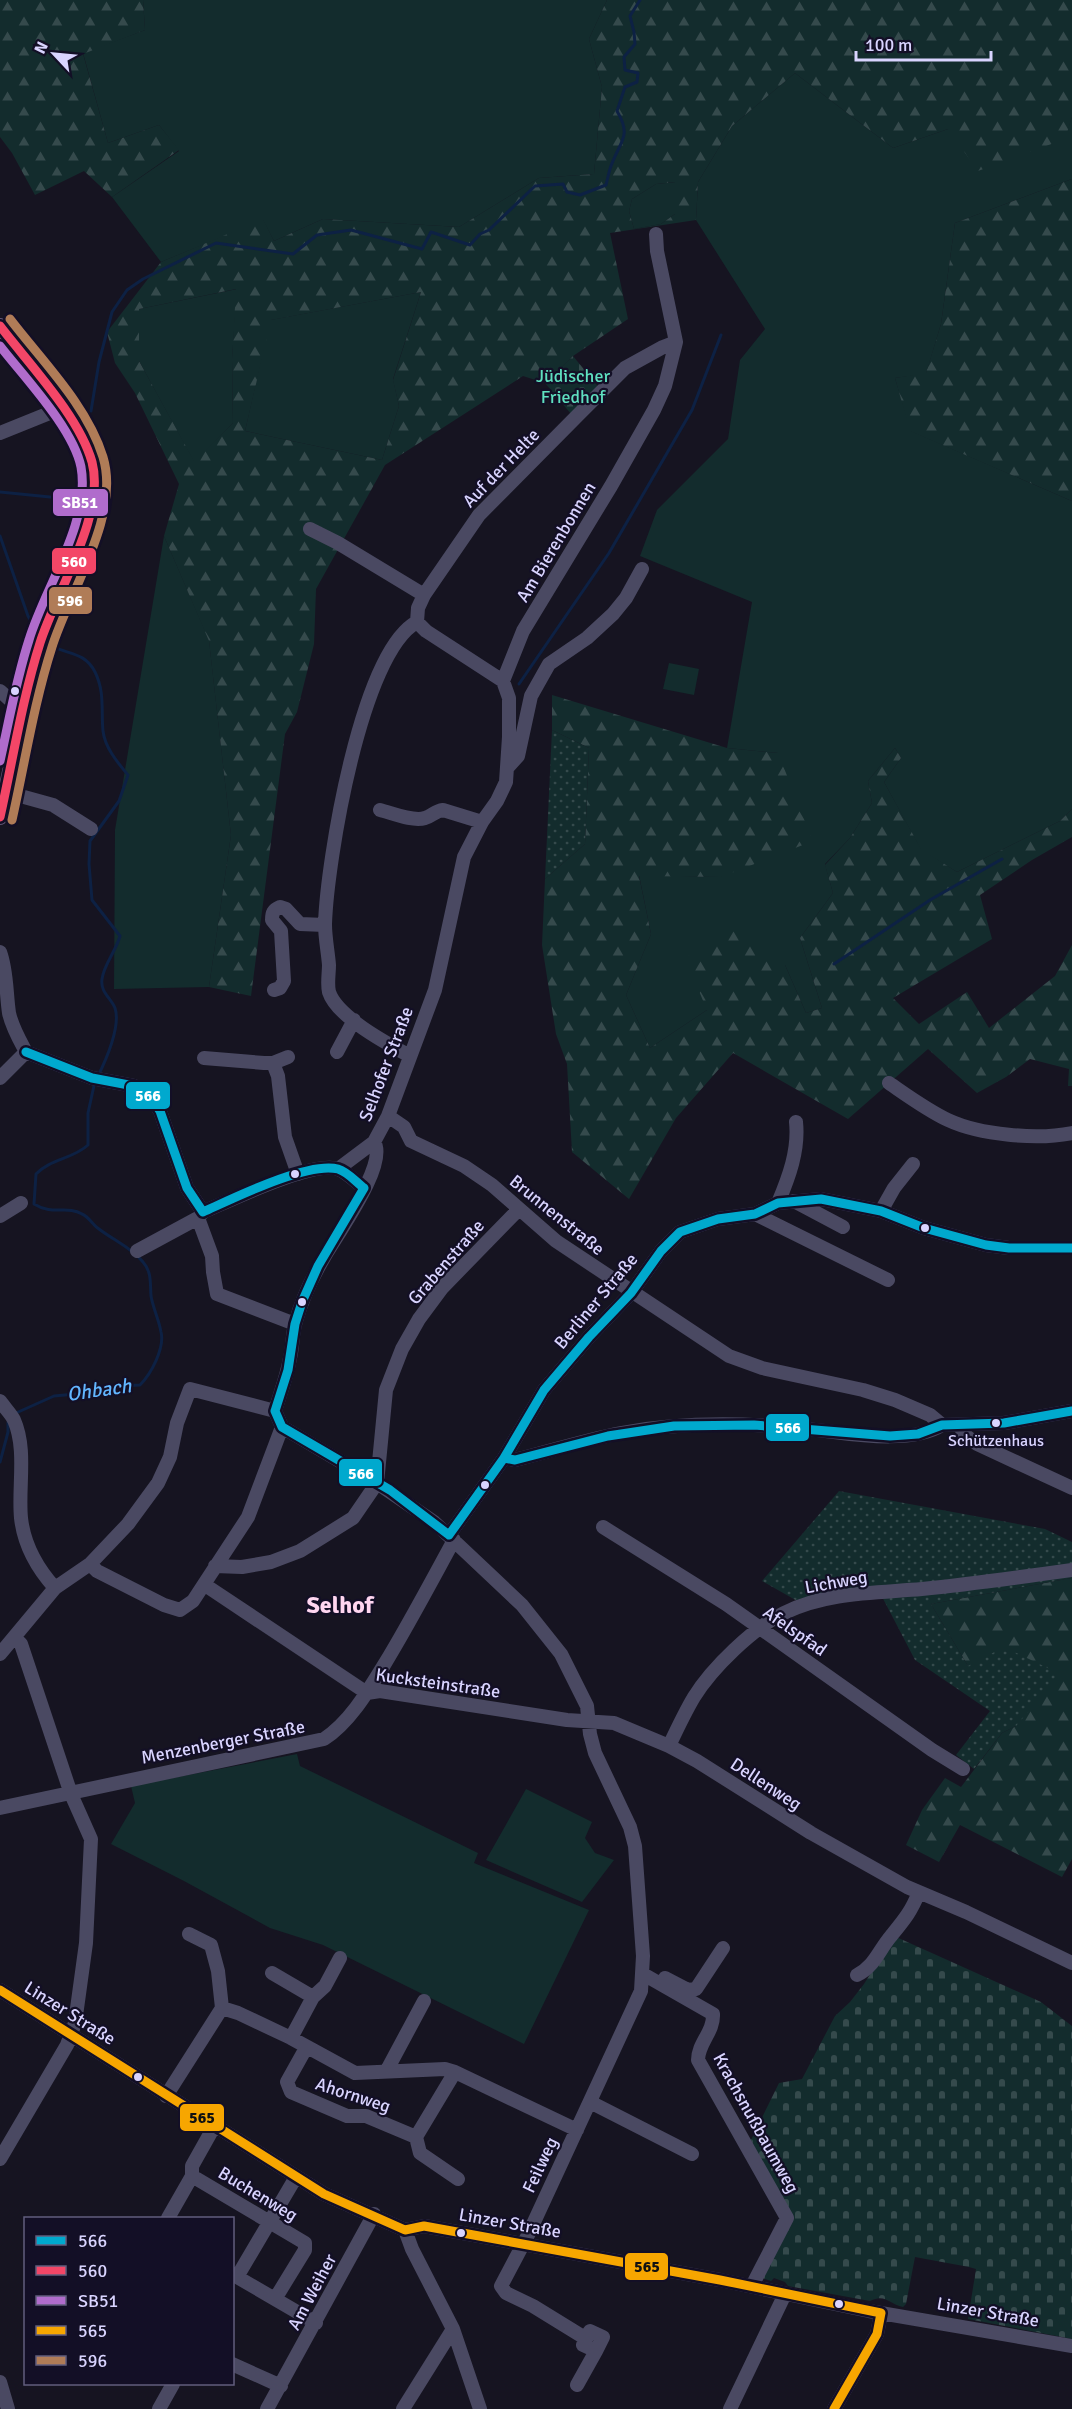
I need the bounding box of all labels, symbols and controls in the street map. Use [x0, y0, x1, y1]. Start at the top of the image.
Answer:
north arrow [24, 24, 84, 84]
scale bar [856, 24, 991, 62]
text: 100 m [865, 34, 912, 56]
text: N [30, 38, 53, 57]
park label: Jüdischer Friedhof [536, 365, 610, 408]
street label: Auf der Helte [458, 424, 544, 512]
street label: Am Bierenbonnen [511, 478, 601, 606]
line badge: SB51 [52, 488, 109, 517]
text: SB51 [62, 493, 98, 513]
line badge: 560 [51, 547, 97, 575]
text: 560 [61, 552, 87, 572]
line badge: 596 [48, 586, 93, 615]
text: 596 [57, 591, 83, 611]
unlabelled marker [9, 685, 21, 697]
street label: Selhofer Straße [354, 1004, 418, 1124]
line badge: 566 [125, 1081, 171, 1110]
text: 566 [135, 1086, 161, 1106]
unlabelled marker [289, 1168, 301, 1180]
street label: Brunnenstraße [505, 1170, 609, 1260]
street label: Grabenstraße [403, 1215, 489, 1309]
unlabelled marker [919, 1222, 931, 1234]
street label: Berliner Straße [550, 1249, 642, 1353]
unlabelled marker [296, 1296, 308, 1308]
water label: Ohbach [65, 1373, 134, 1407]
line badge: 566 [765, 1413, 810, 1442]
marker: Schützenhaus [990, 1417, 1002, 1429]
text: 566 [775, 1418, 801, 1438]
place label: Schützenhaus [948, 1431, 1044, 1451]
line badge: 566 [338, 1458, 383, 1487]
text: 566 [348, 1464, 374, 1484]
unlabelled marker [479, 1479, 491, 1491]
street label: Lichweg [803, 1566, 869, 1598]
district label: Selhof [306, 1590, 375, 1620]
street label: Afelspfad [759, 1601, 831, 1661]
street label: Kucksteinstraße [374, 1663, 502, 1703]
street label: Menzenberger Straße [139, 1715, 307, 1769]
street label: Dellenweg [726, 1753, 806, 1815]
street label: Linzer Straße [20, 1976, 120, 2050]
street label: Krachsnußbaumweg [708, 2049, 804, 2197]
unlabelled marker [132, 2071, 144, 2083]
street label: Ahornweg [313, 2073, 393, 2117]
line badge: 565 [179, 2103, 225, 2132]
text: 565 [189, 2108, 215, 2128]
street label: Feilweg [518, 2134, 562, 2196]
street label: Buchenweg [214, 2162, 302, 2226]
street label: Linzer Straße [457, 2203, 563, 2243]
legend [24, 2217, 234, 2385]
unlabelled marker [455, 2227, 467, 2239]
text: 566 [78, 2230, 107, 2252]
street label: Am Weiher [283, 2250, 341, 2334]
line badge: 565 [624, 2252, 669, 2281]
text: 565 [634, 2257, 660, 2277]
text: 560 [78, 2260, 107, 2282]
text: SB51 [78, 2290, 118, 2312]
street label: Linzer Straße [935, 2292, 1041, 2332]
unlabelled marker [833, 2298, 845, 2310]
text: 565 [78, 2320, 107, 2342]
text: 596 [78, 2350, 107, 2372]

